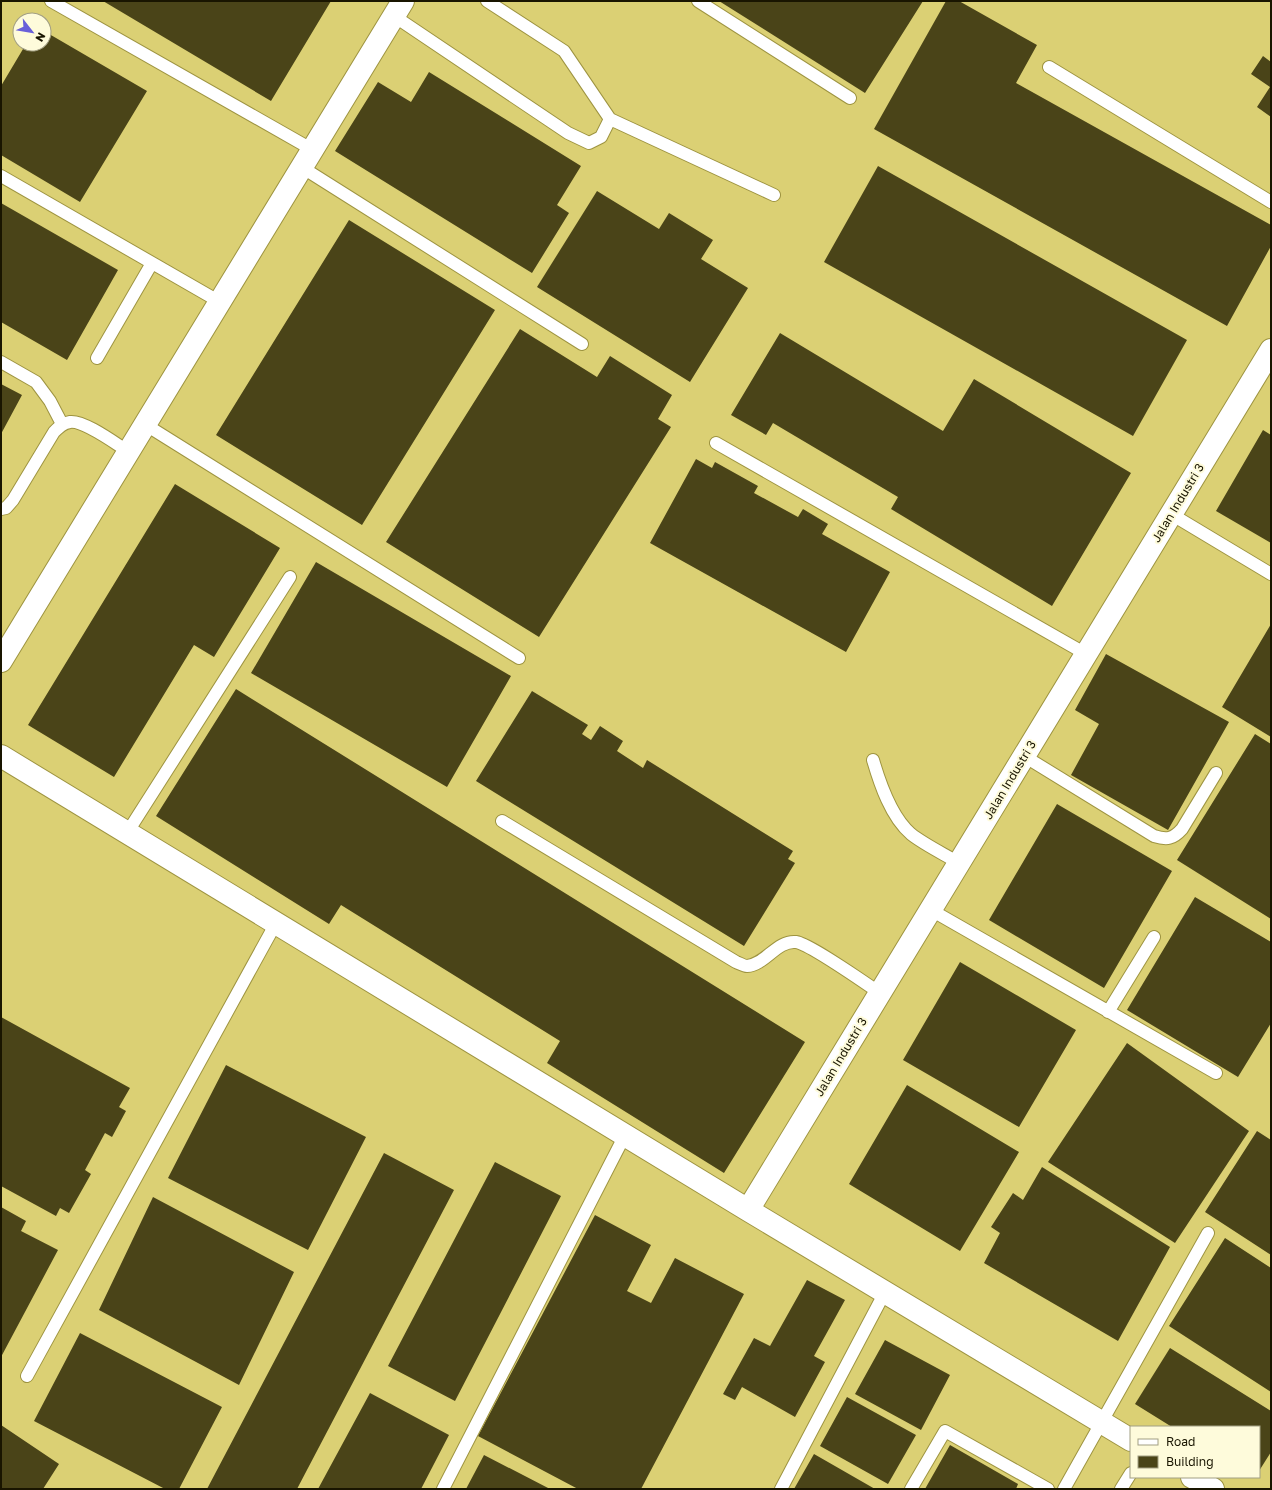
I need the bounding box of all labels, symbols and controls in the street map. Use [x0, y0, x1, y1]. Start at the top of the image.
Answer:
north arrow [12, 12, 52, 52]
text: N [33, 30, 49, 44]
street label: Jalan Industri 3 [1148, 461, 1207, 545]
street label: Jalan Industri 3 [980, 738, 1039, 822]
street label: Jalan Industri 3 [811, 1015, 870, 1099]
legend [1130, 1426, 1260, 1478]
text: Road [1166, 1434, 1195, 1449]
text: Building [1166, 1454, 1214, 1469]

